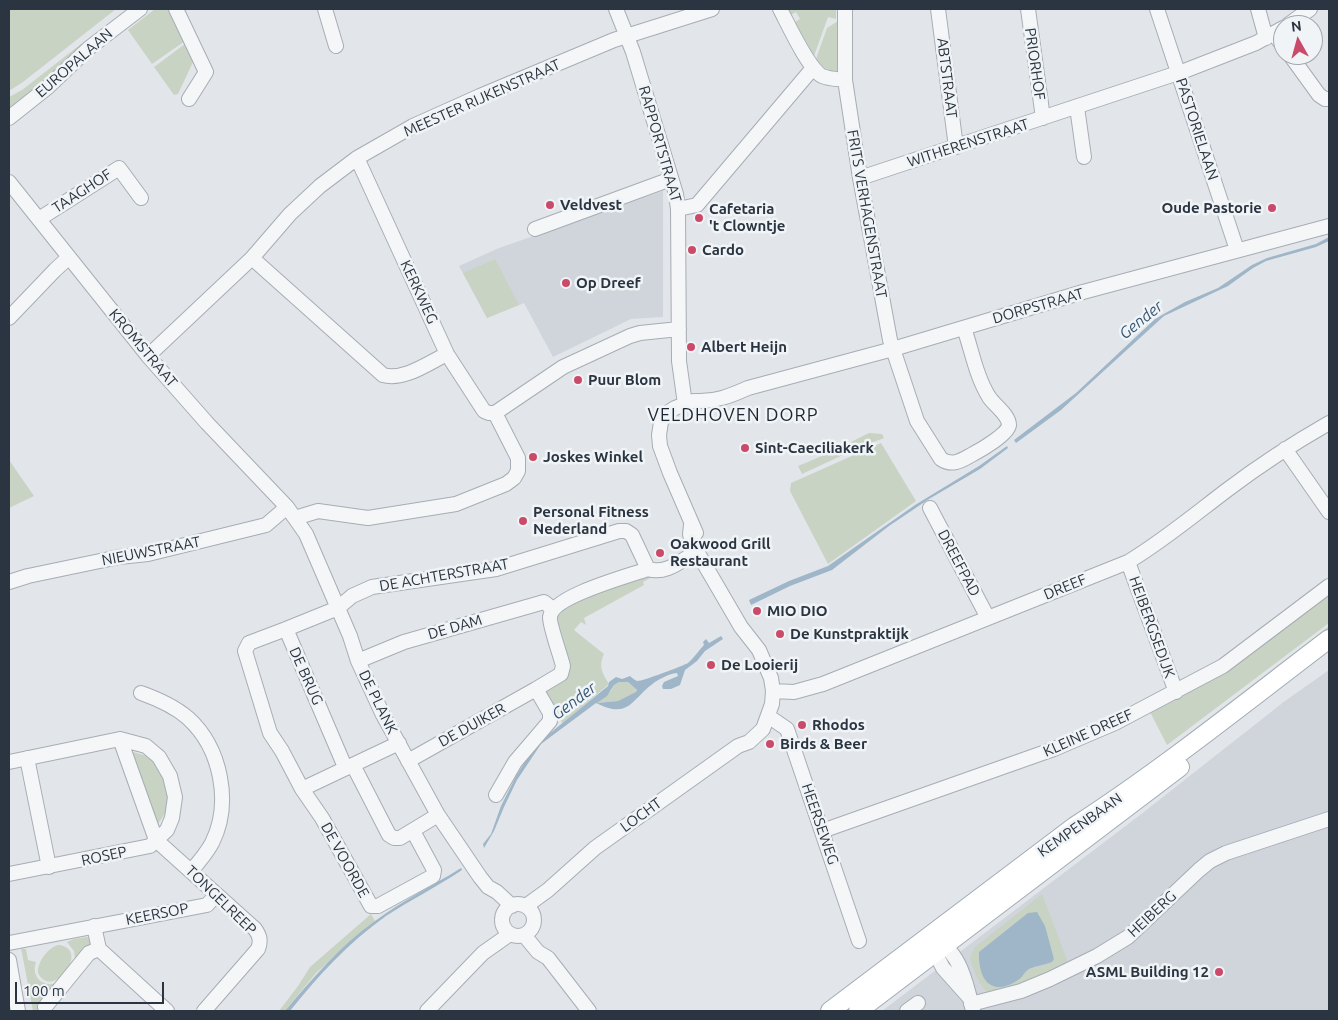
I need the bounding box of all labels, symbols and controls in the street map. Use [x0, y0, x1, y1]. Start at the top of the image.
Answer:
north arrow [1273, 15, 1323, 65]
text: N [1290, 18, 1302, 35]
street label: EUROPALAAN [32, 25, 116, 101]
street label: PRIORHOF [1021, 27, 1049, 101]
street label: ABTSTRAAT [933, 37, 961, 119]
street label: MEESTER RIJKENSTRAAT [401, 55, 563, 141]
street label: PASTORIELAAN [1172, 76, 1222, 182]
street label: RAPPORTSTRAAT [635, 84, 685, 204]
street label: WITHERENSTRAAT [905, 115, 1031, 171]
street label: FRITS VERHAGENSTRAAT [843, 128, 891, 300]
street label: TAAGHOF [49, 165, 115, 217]
place label: Veldvest [560, 196, 622, 214]
marker: Veldvest [544, 199, 556, 211]
place label: Oude Pastorie [1162, 199, 1262, 217]
place label: Cafetaria 't Clowntje [709, 200, 786, 235]
marker: Oude Pastorie [1266, 202, 1278, 214]
marker: Cafetaria 't Clowntje [693, 212, 705, 224]
place label: Cardo [702, 241, 744, 259]
marker: Cardo [686, 244, 698, 256]
street label: KERKWEG [396, 257, 442, 327]
place label: Op Dreef [576, 274, 641, 292]
marker: Op Dreef [560, 277, 572, 289]
street label: DORPSTRAAT [990, 284, 1086, 328]
water label: Gender [1115, 297, 1167, 343]
street label: KROMSTRAAT [105, 305, 181, 391]
place label: Albert Heijn [701, 338, 787, 356]
marker: Albert Heijn [685, 341, 697, 353]
place label: Puur Blom [588, 371, 661, 389]
marker: Puur Blom [572, 374, 584, 386]
district label: VELDHOVEN DORP [646, 404, 820, 426]
place label: Sint-Caeciliakerk [755, 439, 874, 457]
marker: Sint-Caeciliakerk [739, 442, 751, 454]
place label: Joskes Winkel [543, 448, 643, 466]
marker: Joskes Winkel [527, 451, 539, 463]
place label: Personal Fitness Nederland [533, 503, 649, 538]
marker: Personal Fitness Nederland [517, 515, 529, 527]
street label: DREEFPAD [934, 526, 984, 600]
street label: NIEUWSTRAAT [100, 533, 202, 569]
place label: Oakwood Grill Restaurant [670, 535, 771, 570]
marker: Oakwood Grill Restaurant [654, 547, 666, 559]
street label: DE ACHTERSTRAAT [378, 555, 510, 595]
street label: DREEF [1041, 570, 1089, 604]
street label: HEIBERGSEDIJK [1125, 574, 1179, 680]
place label: MIO DIO [767, 602, 827, 620]
marker: MIO DIO [751, 605, 763, 617]
street label: DE DAM [426, 611, 484, 643]
place label: De Kunstpraktijk [790, 625, 909, 643]
marker: De Kunstpraktijk [774, 628, 786, 640]
street label: DE BRUG [285, 644, 327, 708]
place label: De Looierij [721, 656, 798, 674]
marker: De Looierij [705, 659, 717, 671]
street label: DE PLANK [355, 667, 401, 737]
water label: Gender [548, 678, 600, 724]
street label: DE DUIKER [435, 699, 509, 751]
street label: KLEINE DREEF [1040, 705, 1136, 761]
place label: Rhodos [812, 716, 865, 734]
marker: Rhodos [796, 719, 808, 731]
place label: Birds & Beer [780, 735, 867, 753]
marker: Birds & Beer [764, 738, 776, 750]
street label: HEERSEWEG [798, 781, 842, 867]
street label: KEMPENBAAN [1034, 789, 1126, 861]
street label: LOCHT [617, 794, 665, 836]
street label: DE VOORDE [317, 819, 373, 901]
street label: ROSEP [80, 842, 128, 870]
street label: TONGELREEP [182, 862, 260, 938]
street label: HEIBERG [1124, 887, 1180, 941]
street label: KEERSOP [124, 899, 190, 929]
place label: ASML Building 12 [1086, 963, 1209, 981]
marker: ASML Building 12 [1213, 966, 1225, 978]
scale bar [18, 972, 166, 1004]
text: 100 m [23, 982, 65, 999]

